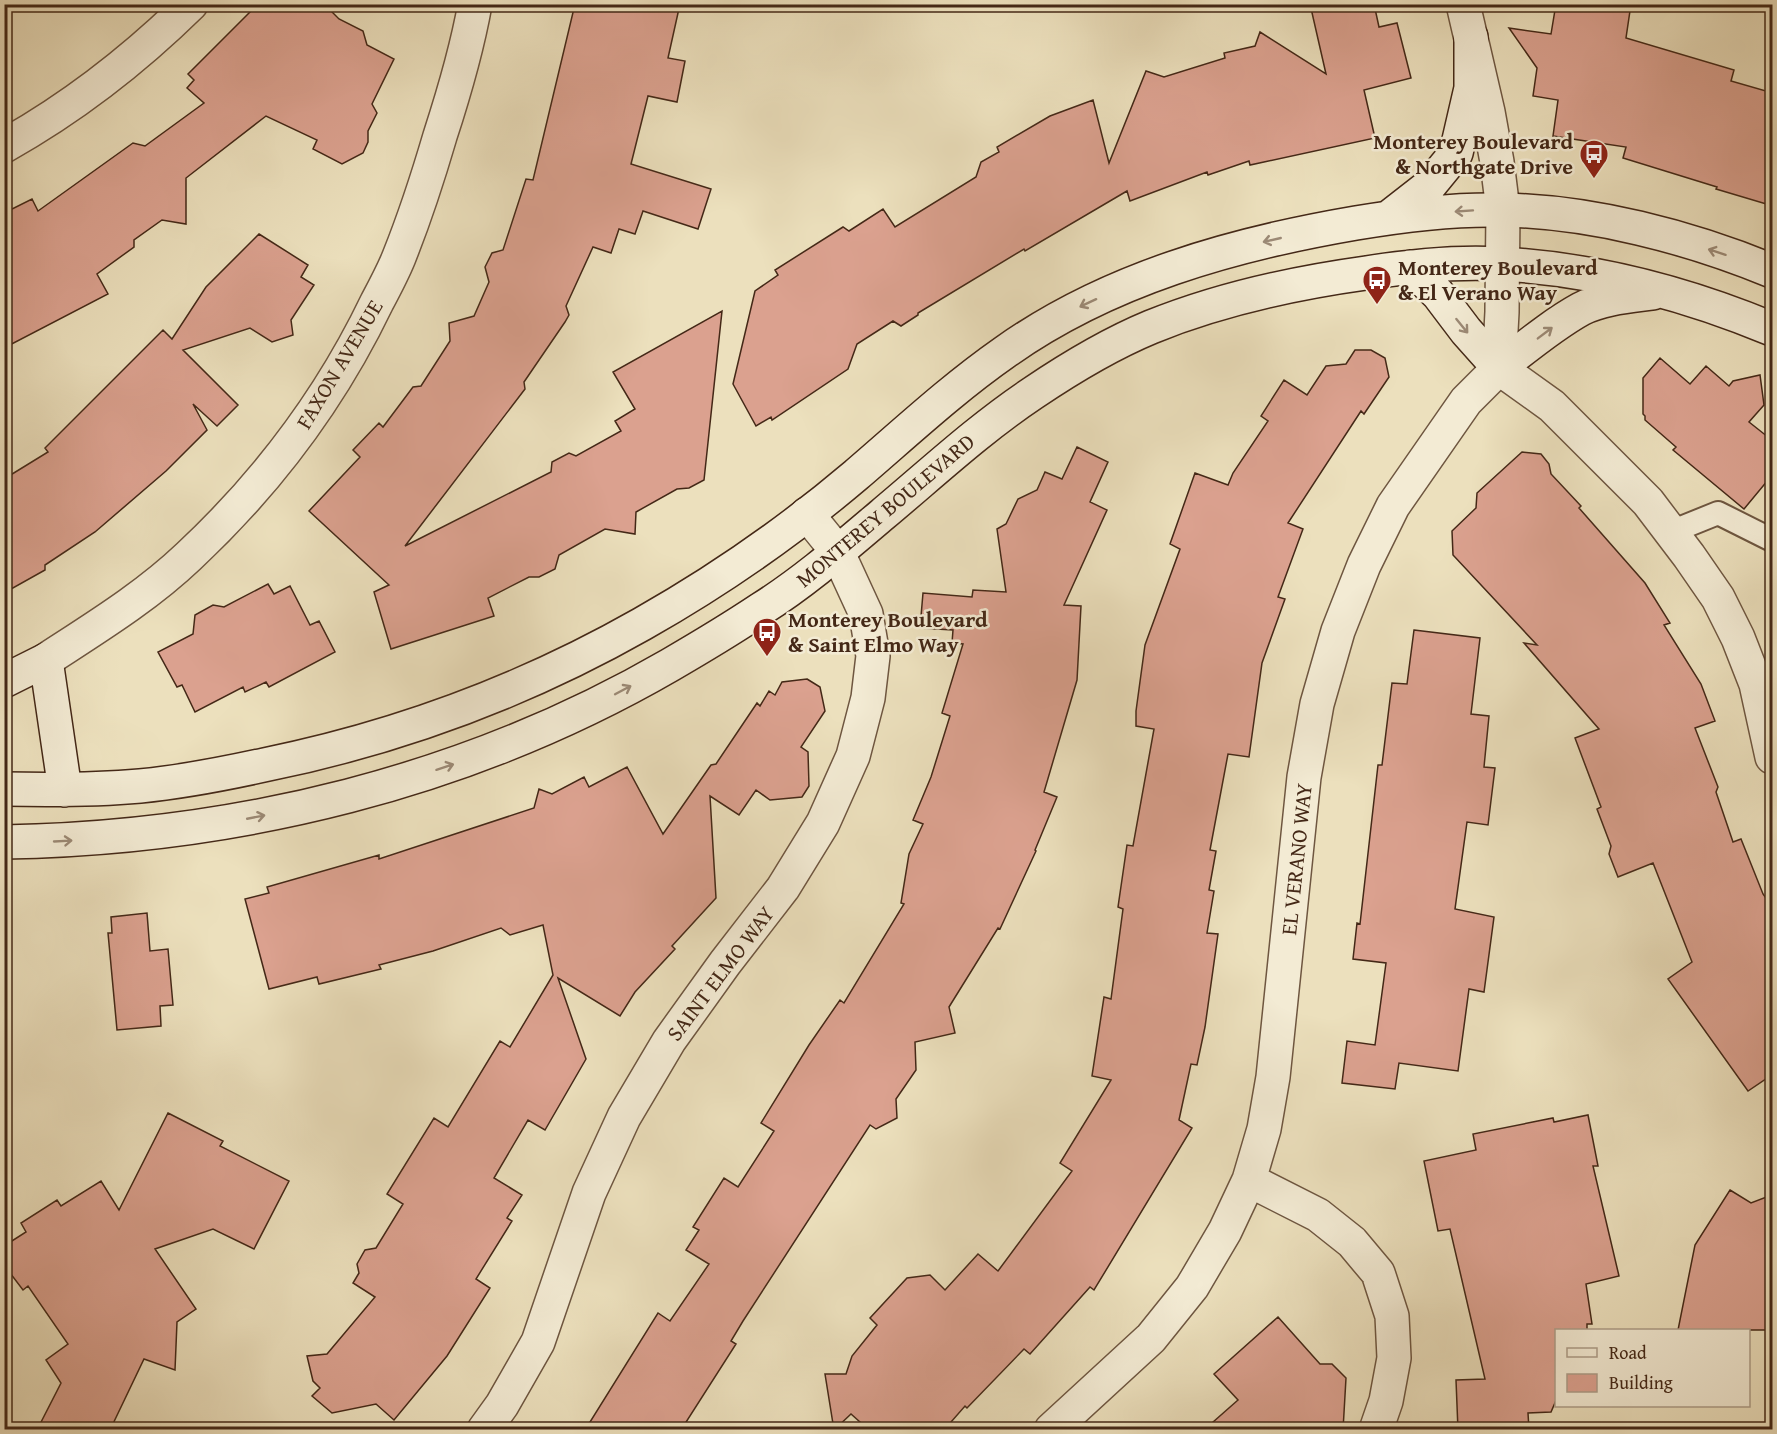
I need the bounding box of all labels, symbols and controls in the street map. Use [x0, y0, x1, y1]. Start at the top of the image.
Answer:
place label: Monterey Boulevard & Northgate Drive [1373, 125, 1573, 182]
bus stop icon: Monterey Boulevard & Northgate Drive [1578, 138, 1610, 180]
one-way arrow [1455, 206, 1475, 217]
one-way arrow [1262, 235, 1282, 246]
one-way arrow [1708, 245, 1727, 256]
place label: Monterey Boulevard & El Verano Way [1398, 251, 1598, 308]
bus stop icon: Monterey Boulevard & El Verano Way [1361, 264, 1393, 306]
street label: FAXON AVENUE [288, 293, 390, 435]
one-way arrow [1079, 298, 1097, 310]
one-way arrow [1456, 318, 1469, 334]
one-way arrow [1537, 326, 1553, 339]
street label: MONTEREY BOULEVARD [789, 425, 981, 595]
place label: Monterey Boulevard & Saint Elmo Way [788, 603, 988, 660]
bus stop icon: Monterey Boulevard & Saint Elmo Way [751, 616, 783, 658]
one-way arrow [614, 683, 632, 695]
one-way arrow [435, 760, 454, 771]
street label: EL VERANO WAY [1272, 782, 1320, 936]
one-way arrow [246, 811, 266, 822]
one-way arrow [52, 835, 72, 846]
street label: SAINT ELMO WAY [658, 899, 782, 1047]
legend [1555, 1329, 1750, 1407]
text: Road [1609, 1339, 1647, 1366]
text: Building [1609, 1369, 1673, 1396]

